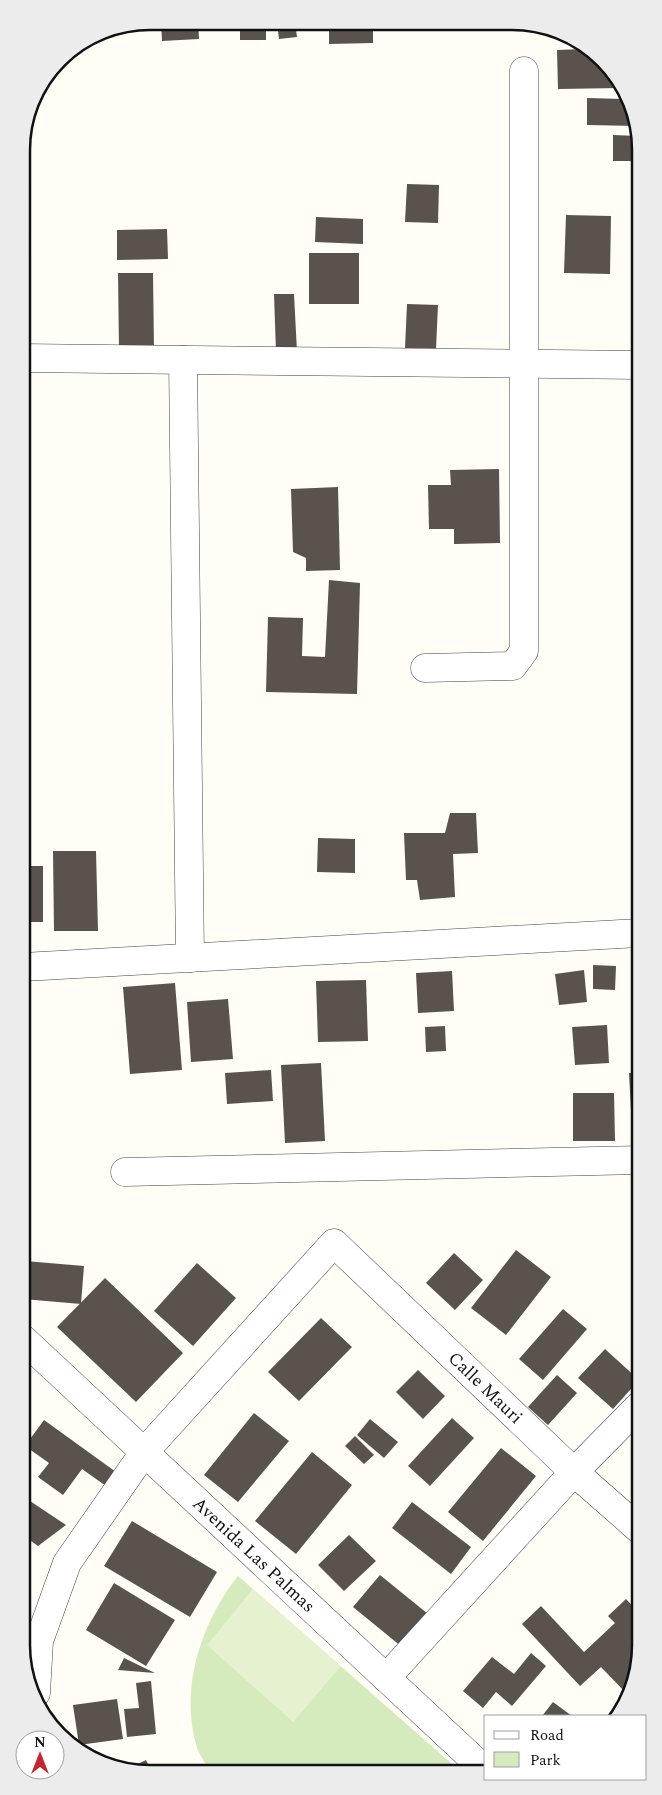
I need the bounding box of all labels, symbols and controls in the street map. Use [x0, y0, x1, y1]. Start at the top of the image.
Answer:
street label: Calle Mauri [442, 1346, 529, 1430]
street label: Avenida Las Palmas [186, 1491, 321, 1619]
legend [484, 1715, 647, 1780]
text: Road [530, 1724, 564, 1747]
north arrow [15, 1730, 65, 1780]
text: N [34, 1732, 46, 1753]
text: Park [530, 1749, 561, 1772]

